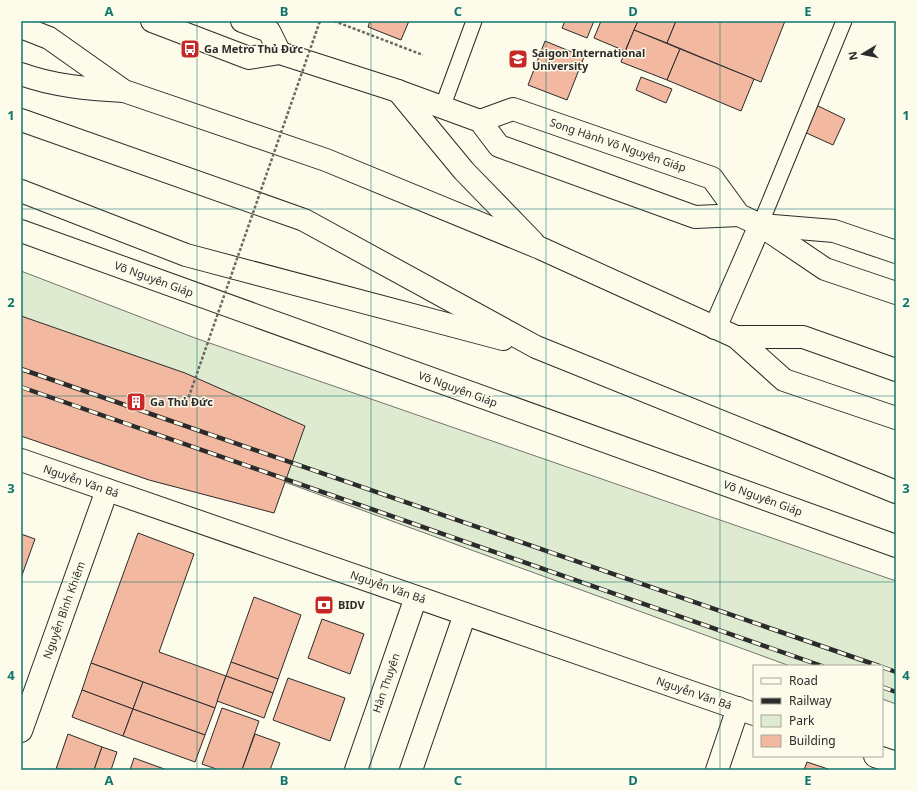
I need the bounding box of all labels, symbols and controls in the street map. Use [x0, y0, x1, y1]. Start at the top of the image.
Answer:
text: A [105, 2, 114, 20]
text: B [280, 2, 288, 20]
text: C [454, 2, 462, 20]
text: D [628, 2, 638, 20]
text: E [804, 2, 812, 20]
north arrow [843, 34, 883, 74]
bus stop icon: Ga Metro Thủ Đức [179, 38, 201, 60]
place label: Ga Metro Thủ Đức [204, 41, 303, 56]
place label: Saigon International University [532, 45, 645, 73]
school or university icon: Saigon International University [507, 48, 529, 70]
text: N [844, 50, 861, 62]
text: 1 [7, 106, 15, 124]
text: 1 [902, 106, 910, 124]
street label: Song Hành Võ Nguyên Giáp [548, 114, 688, 175]
street label: Võ Nguyên Giáp [113, 257, 196, 300]
text: 2 [7, 293, 15, 311]
text: 2 [902, 293, 910, 311]
street label: Võ Nguyên Giáp [417, 367, 500, 410]
building icon: Ga Thủ Đức [125, 391, 147, 413]
place label: Ga Thủ Đức [150, 394, 213, 409]
street label: Nguyễn Văn Bá [41, 461, 121, 500]
street label: Võ Nguyên Giáp [722, 476, 805, 519]
text: 3 [7, 479, 15, 497]
text: 3 [902, 479, 910, 497]
street label: Nguyễn Bỉnh Khiêm [39, 559, 88, 661]
street label: Nguyễn Văn Bá [348, 567, 428, 606]
bank icon: BIDV [313, 594, 335, 616]
place label: BIDV [338, 597, 366, 612]
street label: Hàn Thuyên [368, 651, 403, 715]
legend [753, 665, 883, 757]
text: 4 [7, 666, 15, 684]
text: 4 [902, 666, 910, 684]
text: Road [789, 672, 818, 689]
street label: Nguyễn Văn Bá [654, 673, 734, 712]
text: Railway [789, 692, 833, 709]
text: Park [789, 712, 815, 729]
text: Building [789, 732, 836, 749]
text: A [105, 771, 114, 789]
text: B [280, 771, 288, 789]
text: C [454, 771, 462, 789]
text: D [628, 771, 638, 789]
text: E [804, 771, 812, 789]

